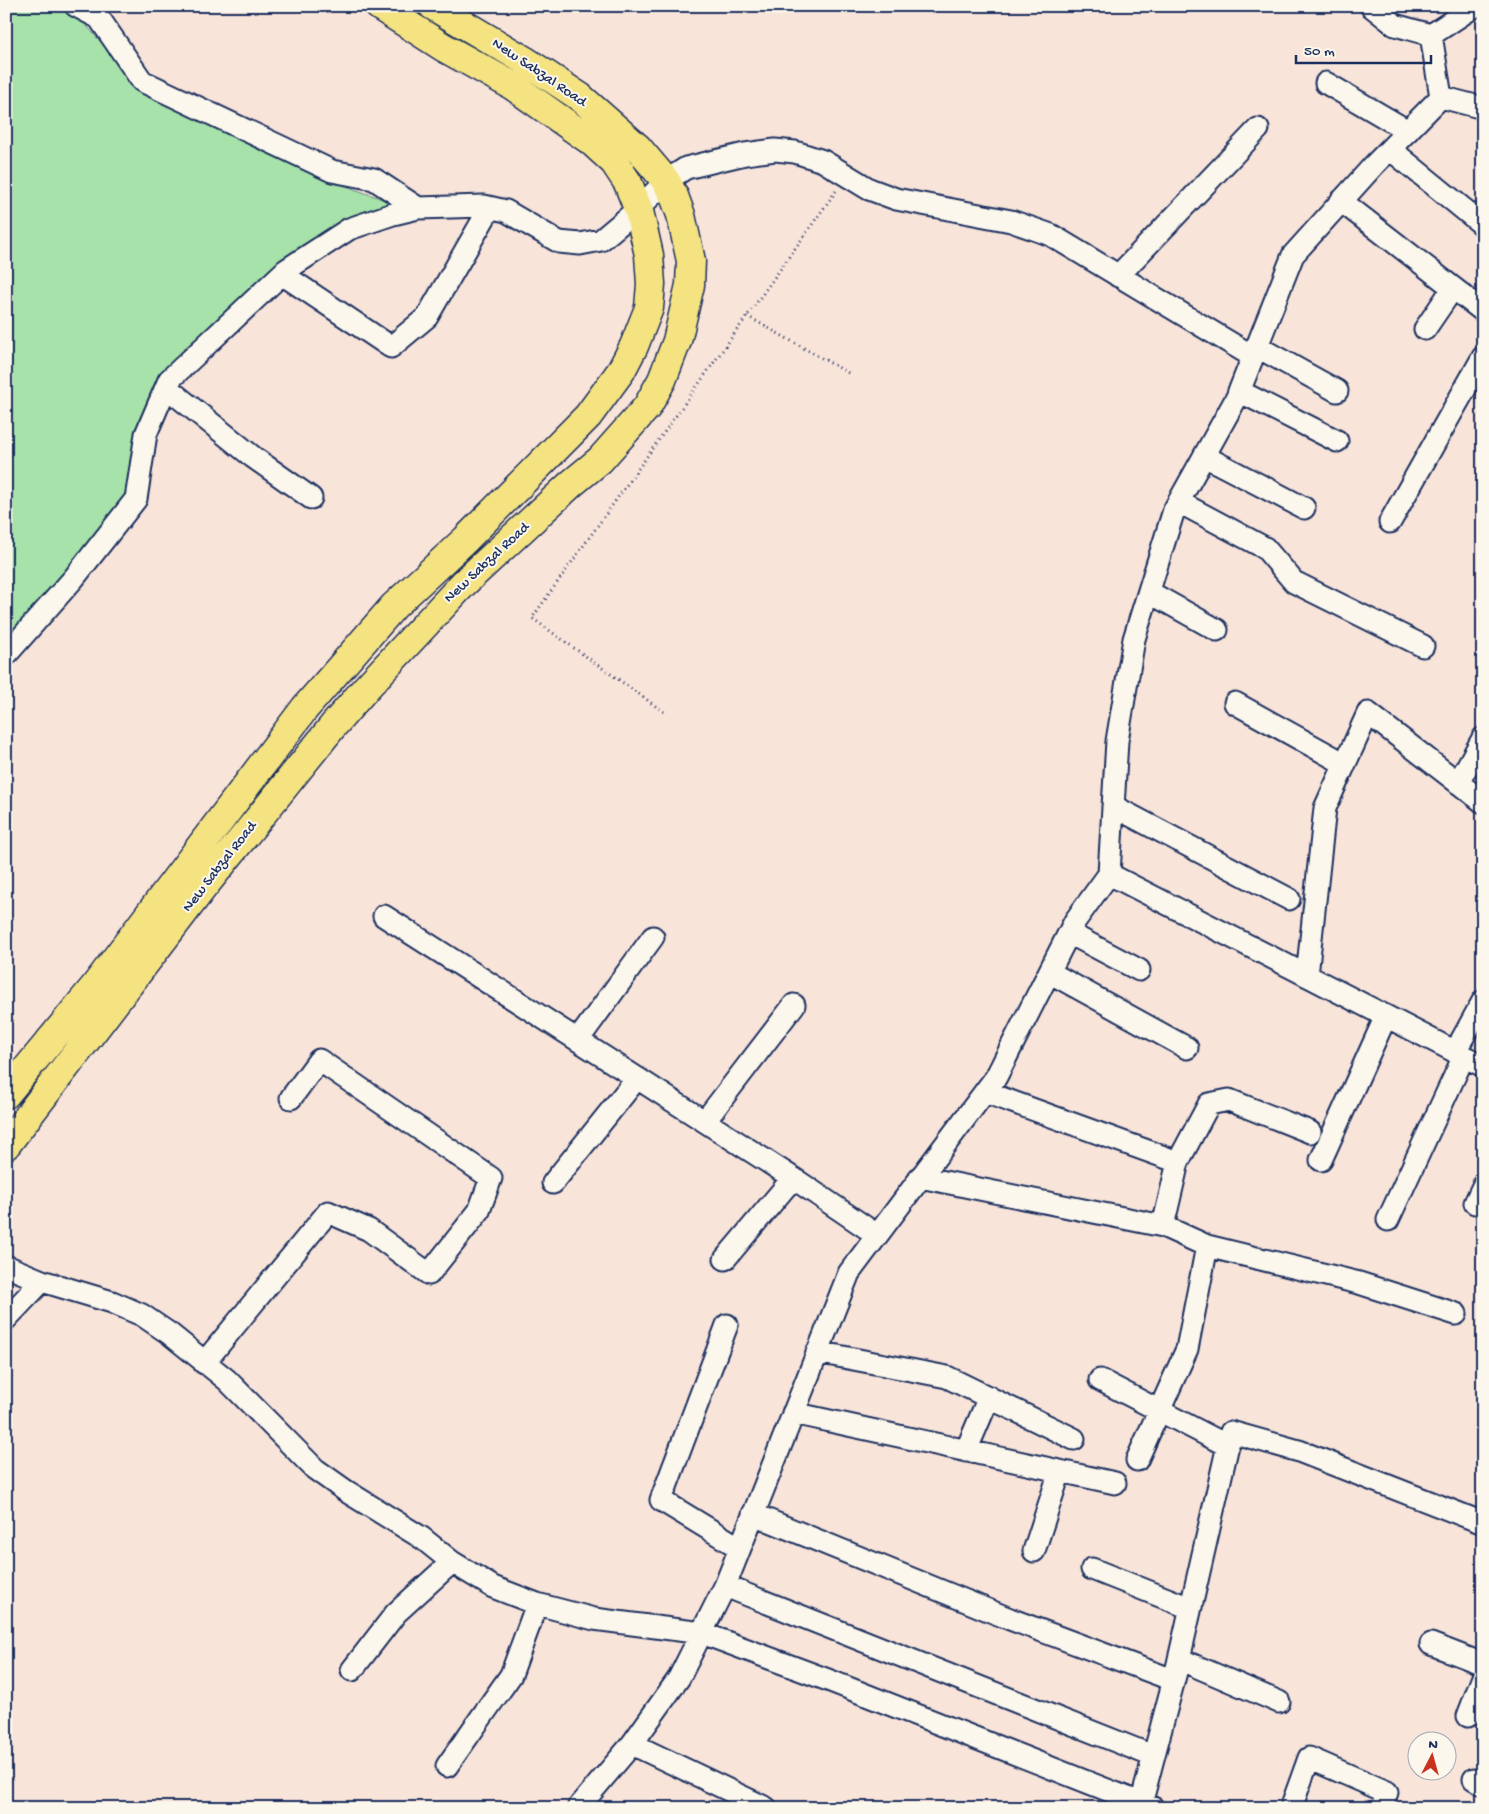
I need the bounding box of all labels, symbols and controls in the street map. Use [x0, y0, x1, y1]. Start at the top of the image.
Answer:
scale bar [1296, 32, 1432, 64]
street label: New Sabzal Road [488, 35, 591, 112]
text: 50 m [1304, 43, 1335, 61]
street label: New Sabzal Road [440, 518, 534, 607]
street label: New Sabzal Road [179, 817, 262, 916]
north arrow [1406, 1732, 1456, 1782]
text: N [1428, 1737, 1439, 1754]

